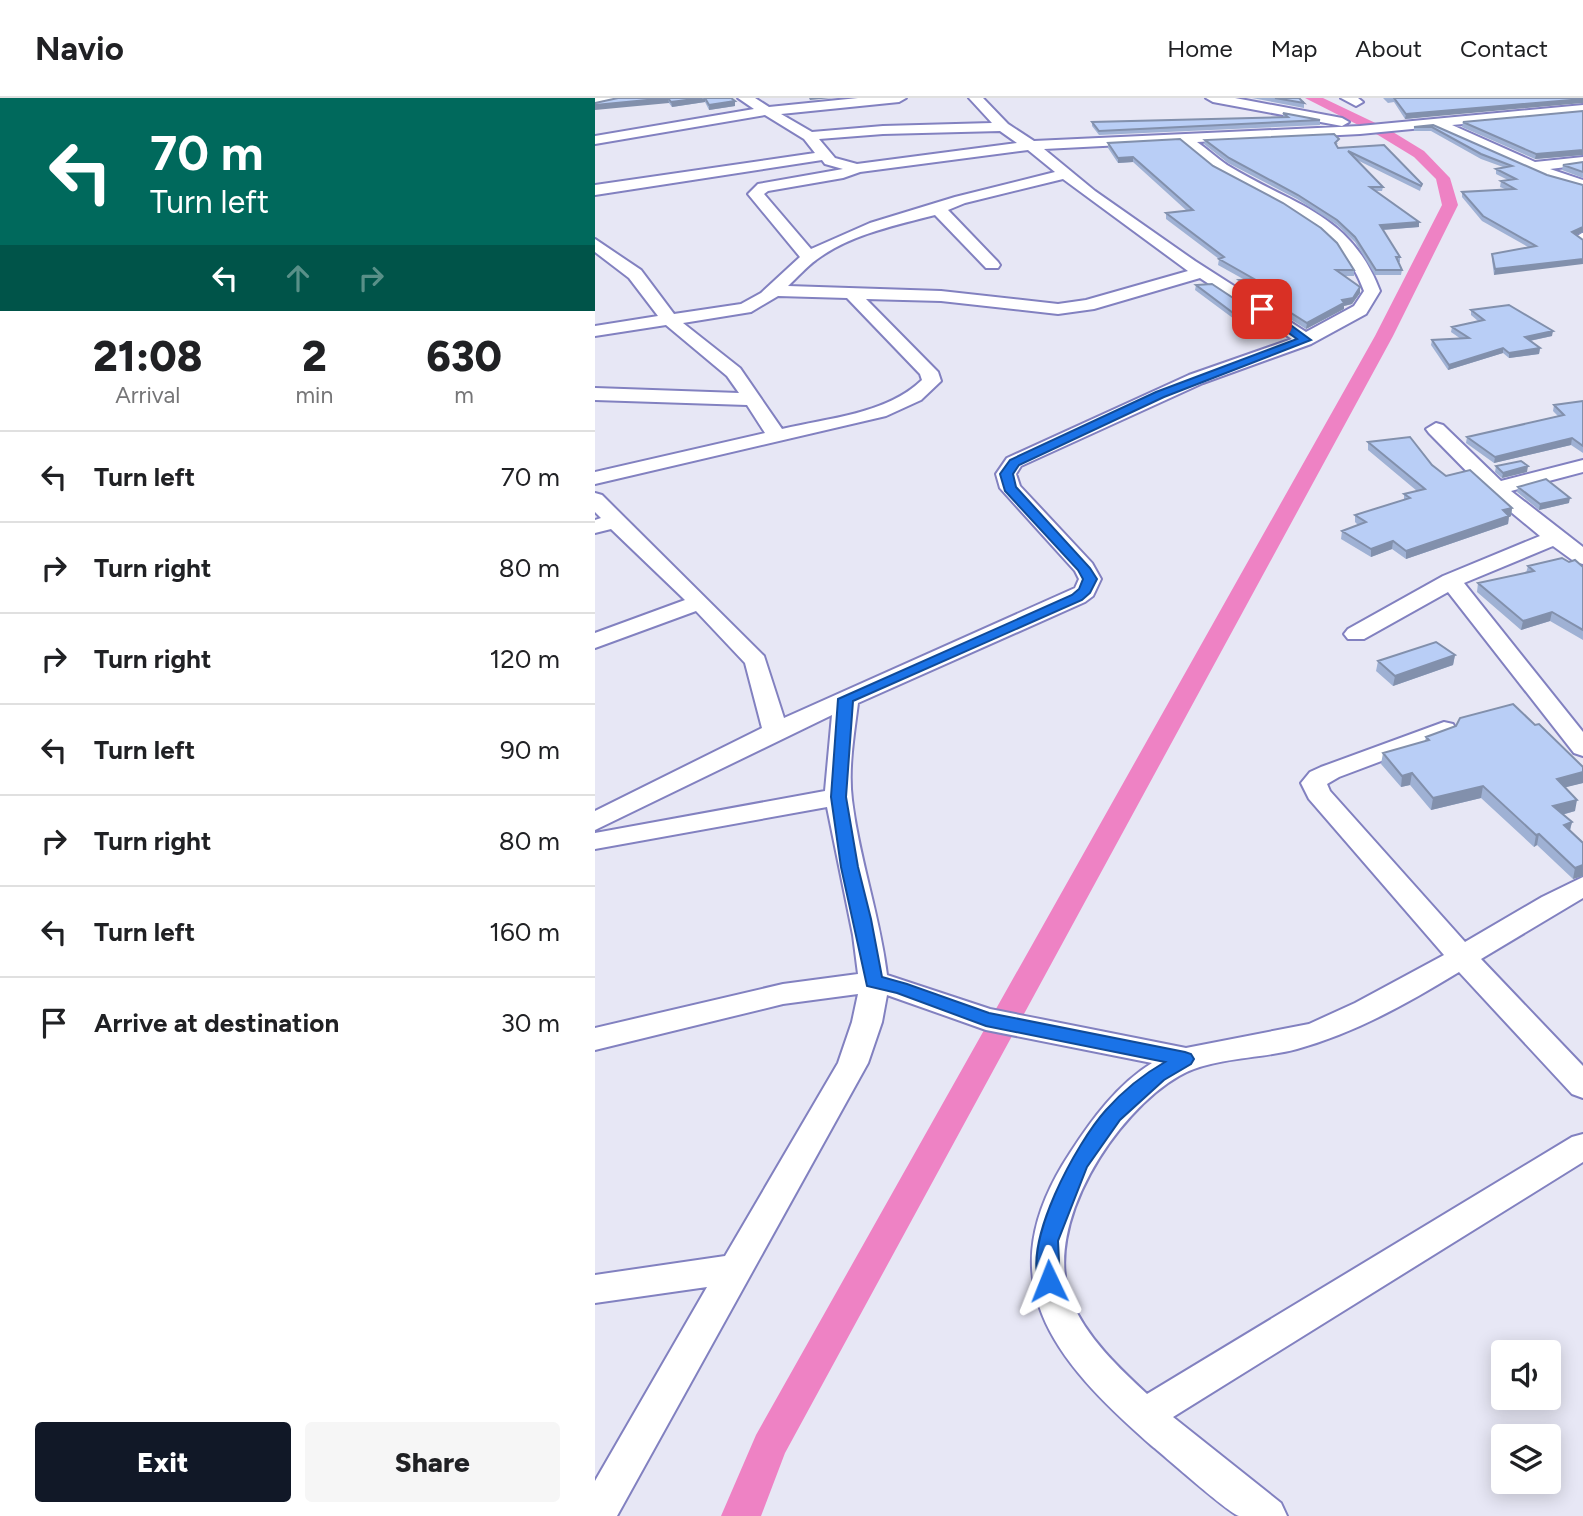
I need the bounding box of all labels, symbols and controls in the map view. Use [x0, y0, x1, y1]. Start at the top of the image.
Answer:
text: Navio [35, 29, 124, 68]
text: Home [1167, 34, 1233, 63]
text: Map [1271, 34, 1317, 63]
text: About [1355, 34, 1422, 63]
text: Contact [1460, 34, 1548, 63]
text: 70 m [150, 123, 263, 182]
icon: left [35, 126, 126, 217]
text: Turn left [150, 183, 269, 221]
icon: left [206, 259, 244, 297]
icon: ahead [279, 259, 317, 297]
icon: right [352, 259, 390, 297]
pin [1232, 279, 1292, 339]
icon: arrive [1243, 290, 1281, 328]
text: 21:08 [93, 331, 202, 382]
text: 2 [302, 331, 327, 382]
text: 630 [426, 331, 502, 382]
text: Arrival [115, 381, 180, 409]
text: min [295, 381, 333, 409]
text: m [454, 381, 474, 409]
icon: left [35, 458, 73, 496]
text: Turn left [94, 461, 195, 493]
text: 70 m [501, 461, 560, 493]
icon: right [35, 549, 73, 587]
text: Turn right [94, 552, 211, 584]
text: 80 m [499, 552, 560, 584]
icon: right [35, 640, 73, 678]
text: Turn right [94, 643, 211, 675]
text: 120 m [490, 643, 560, 675]
icon: left [35, 731, 73, 769]
text: Turn left [94, 734, 195, 766]
text: 90 m [500, 734, 560, 766]
icon: right [35, 822, 73, 860]
text: Turn right [94, 825, 211, 857]
text: 80 m [499, 825, 560, 857]
icon: left [35, 913, 73, 951]
text: Turn left [94, 916, 195, 948]
text: 160 m [489, 916, 560, 948]
icon: arrive [35, 1004, 73, 1042]
text: Arrive at destination [94, 1007, 339, 1039]
text: 30 m [501, 1007, 560, 1039]
position arrow [1012, 1244, 1086, 1318]
map controls [1491, 1340, 1561, 1494]
button: sound [1491, 1340, 1561, 1410]
button: Exit [35, 1422, 291, 1502]
button: Share [305, 1422, 560, 1502]
button: layers [1491, 1424, 1561, 1494]

